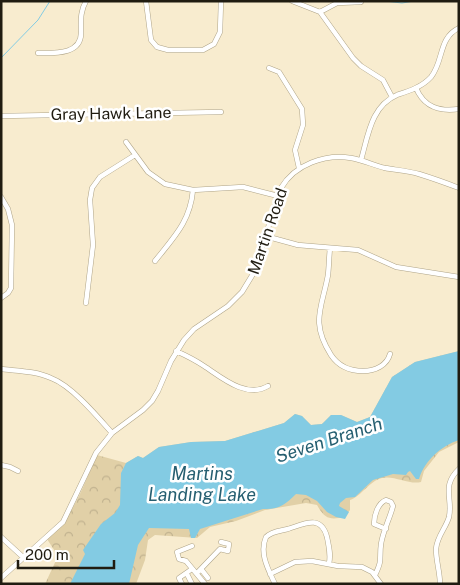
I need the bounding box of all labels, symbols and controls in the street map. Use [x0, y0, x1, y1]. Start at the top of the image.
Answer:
street label: Gray Hawk Lane [50, 103, 172, 124]
street label: Martin Road [244, 185, 291, 277]
water label: Seven Branch [273, 412, 385, 467]
water label: Martins Landing Lake [148, 463, 256, 505]
scale bar [18, 538, 114, 570]
text: 200 m [25, 546, 69, 563]

